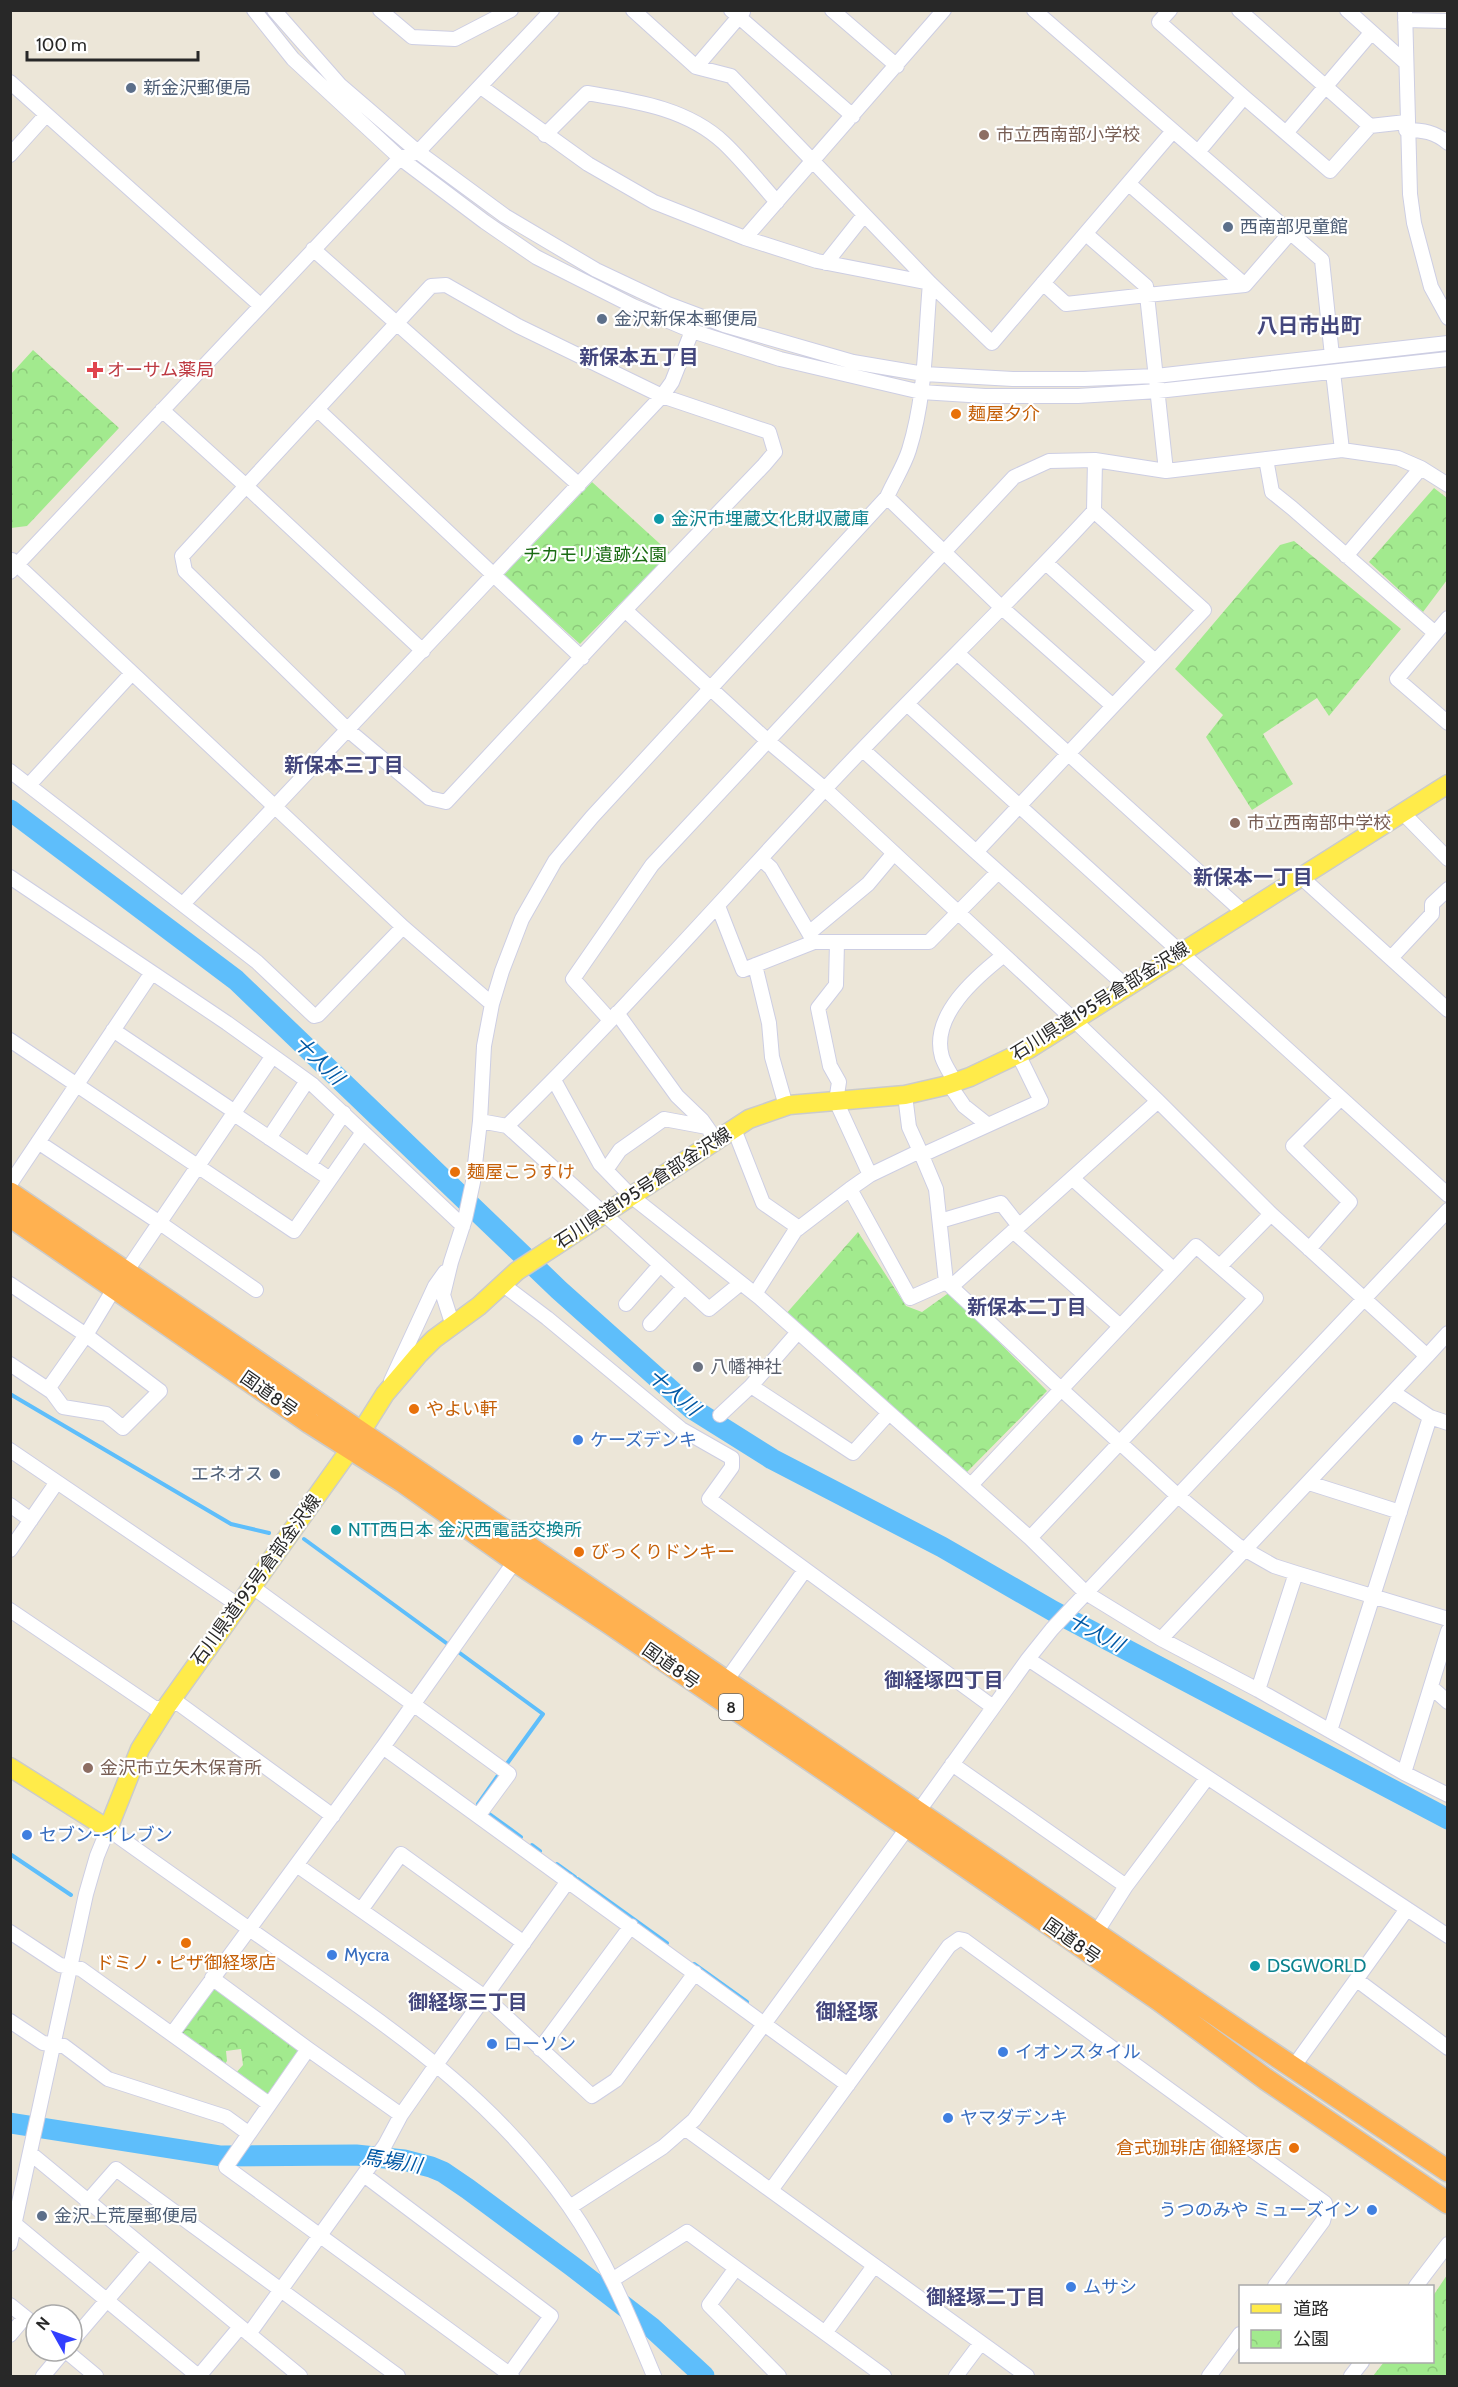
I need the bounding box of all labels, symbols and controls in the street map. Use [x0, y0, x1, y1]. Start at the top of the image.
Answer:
scale bar [27, 24, 198, 62]
text: 100 m [36, 34, 87, 56]
place label: 新金沢郵便局 [143, 77, 251, 99]
marker: 新金沢郵便局 [124, 81, 138, 95]
place label: 市立西南部小学校 [996, 124, 1140, 146]
marker: 市立西南部小学校 [977, 128, 991, 142]
place label: 西南部児童館 [1240, 216, 1348, 238]
marker: 西南部児童館 [1221, 220, 1235, 234]
place label: 金沢新保本郵便局 [614, 308, 758, 330]
marker: 金沢新保本郵便局 [595, 312, 609, 326]
district label: 八日市出町 [1257, 313, 1362, 338]
district label: 新保本五丁目 [579, 345, 699, 369]
place label: オーサム薬局 [107, 359, 214, 381]
marker: オーサム薬局 [88, 363, 102, 377]
place label: 麺屋夕介 [968, 403, 1040, 425]
marker: 麺屋夕介 [949, 407, 963, 421]
place label: 金沢市埋蔵文化財収蔵庫 [671, 508, 869, 530]
marker: 金沢市埋蔵文化財収蔵庫 [652, 512, 666, 526]
park label: チカモリ遺跡公園 [523, 544, 667, 566]
district label: 新保本三丁目 [284, 753, 404, 777]
place label: 市立西南部中学校 [1247, 812, 1391, 834]
marker: 市立西南部中学校 [1228, 816, 1242, 830]
district label: 新保本一丁目 [1193, 865, 1313, 889]
street label: 石川県道195号倉部金沢線 [1007, 937, 1193, 1065]
water label: 十人川 [289, 1031, 350, 1091]
street label: 石川県道195号倉部金沢線 [551, 1123, 735, 1253]
place label: 麺屋こうすけ [467, 1161, 575, 1183]
marker: 麺屋こうすけ [448, 1165, 462, 1179]
district label: 新保本二丁目 [967, 1295, 1087, 1319]
place label: 八幡神社 [710, 1356, 782, 1378]
marker: 八幡神社 [691, 1360, 705, 1374]
water label: 十人川 [643, 1364, 706, 1422]
street label: 国道8号 [236, 1366, 302, 1422]
place label: やよい軒 [426, 1398, 498, 1420]
marker: やよい軒 [407, 1402, 421, 1416]
place label: ケーズデンキ [590, 1429, 697, 1451]
marker: ケーズデンキ [571, 1433, 585, 1447]
place label: エネオス [191, 1463, 263, 1485]
marker: エネオス [268, 1467, 282, 1481]
street label: 石川県道195号倉部金沢線 [187, 1490, 325, 1670]
place label: NTT西日本 金沢西電話交換所 [348, 1519, 582, 1541]
marker: NTT西日本 金沢西電話交換所 [329, 1523, 343, 1537]
place label: びっくりドンキー [591, 1541, 735, 1563]
marker: びっくりドンキー [572, 1545, 586, 1559]
water label: 十人川 [1064, 1607, 1130, 1658]
street label: 国道8号 [638, 1638, 704, 1694]
district label: 御経塚四丁目 [884, 1668, 1004, 1692]
road number: 8 [719, 1694, 743, 1720]
place label: 金沢市立矢木保育所 [100, 1757, 262, 1779]
marker: 金沢市立矢木保育所 [81, 1761, 95, 1775]
place label: セブン-イレブン [39, 1824, 173, 1846]
marker: セブン-イレブン [20, 1828, 34, 1842]
street label: 国道8号 [1039, 1913, 1105, 1969]
marker: ドミノ・ピザ御経塚店 [179, 1936, 193, 1950]
place label: Mycra [344, 1944, 390, 1966]
marker: Mycra [325, 1948, 339, 1962]
place label: ドミノ・ピザ御経塚店 [96, 1952, 276, 1974]
place label: DSGWORLD [1267, 1955, 1366, 1977]
marker: DSGWORLD [1248, 1959, 1262, 1973]
district label: 御経塚三丁目 [408, 1990, 528, 2014]
district label: 御経塚 [816, 1999, 879, 2024]
place label: ローソン [504, 2033, 576, 2055]
marker: ローソン [485, 2037, 499, 2051]
place label: イオンスタイル [1015, 2041, 1141, 2063]
marker: イオンスタイル [996, 2045, 1010, 2059]
place label: ヤマダデンキ [960, 2107, 1068, 2129]
marker: ヤマダデンキ [941, 2111, 955, 2125]
place label: 倉式珈琲店 御経塚店 [1116, 2137, 1282, 2159]
marker: 倉式珈琲店 御経塚店 [1287, 2141, 1301, 2155]
water label: 馬場川 [360, 2144, 425, 2178]
place label: うつのみや ミューズイン [1159, 2199, 1360, 2221]
marker: うつのみや ミューズイン [1365, 2203, 1379, 2217]
place label: 金沢上荒屋郵便局 [54, 2205, 198, 2227]
marker: 金沢上荒屋郵便局 [35, 2209, 49, 2223]
place label: ムサシ [1083, 2276, 1137, 2298]
marker: ムサシ [1064, 2280, 1078, 2294]
district label: 御経塚二丁目 [926, 2285, 1046, 2309]
legend [1239, 2285, 1434, 2363]
text: 道路 [1293, 2298, 1329, 2320]
north arrow [24, 2303, 84, 2363]
text: N [32, 2313, 54, 2334]
text: 公園 [1293, 2328, 1329, 2350]

